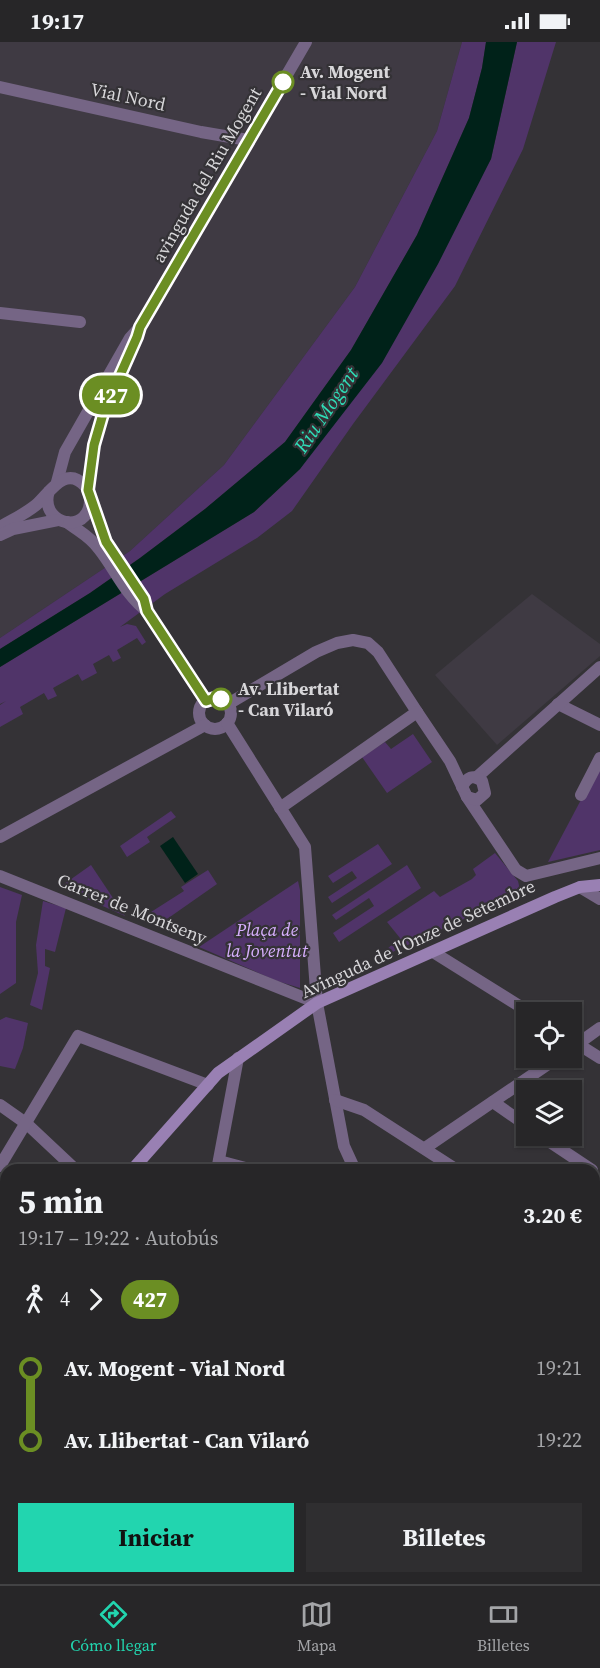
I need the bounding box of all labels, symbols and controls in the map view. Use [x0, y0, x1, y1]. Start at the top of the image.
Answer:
text: 19:17 [30, 6, 84, 36]
place label: Av. Mogent - Vial Nord [300, 59, 391, 105]
marker: Av. Mogent - Vial Nord [272, 71, 294, 93]
street label: Vial Nord [88, 76, 168, 117]
street label: avinguda del Riu Mogent [146, 82, 267, 267]
water label: Riu Mogent [286, 360, 366, 459]
line badge: 427 [76, 376, 146, 414]
text: 427 [94, 381, 128, 410]
place label: Av. Llibertat - Can Vilaró [238, 676, 340, 722]
marker: Av. Llibertat - Can Vilaró [210, 688, 232, 710]
street label: Carrer de Montseny [54, 867, 211, 950]
street label: Avinguda de l'Onze de Setembre [296, 873, 539, 1004]
park label: Plaça de la Joventut [226, 917, 309, 963]
map controls [516, 1002, 582, 1146]
button: locate [516, 1002, 582, 1068]
button: layers [516, 1080, 582, 1146]
text: 5 min [18, 1179, 104, 1224]
text: 3.20 € [523, 1200, 582, 1230]
text: 19:17 – 19:22 · Autobús [18, 1224, 218, 1252]
icon: walk [18, 1283, 51, 1316]
icon: forward [79, 1283, 112, 1316]
text: 4 [60, 1285, 70, 1313]
text: 427 [133, 1285, 167, 1314]
text: Av. Mogent - Vial Nord [64, 1353, 285, 1383]
text: 19:21 [536, 1354, 582, 1382]
text: Av. Llibertat - Can Vilaró [64, 1425, 309, 1455]
text: 19:22 [536, 1426, 582, 1454]
button: Iniciar [18, 1503, 294, 1572]
button: Billetes [306, 1503, 582, 1572]
tab: Cómo llegar [70, 1598, 157, 1656]
tab: Mapa [297, 1598, 336, 1656]
tab: Billetes [477, 1598, 530, 1656]

